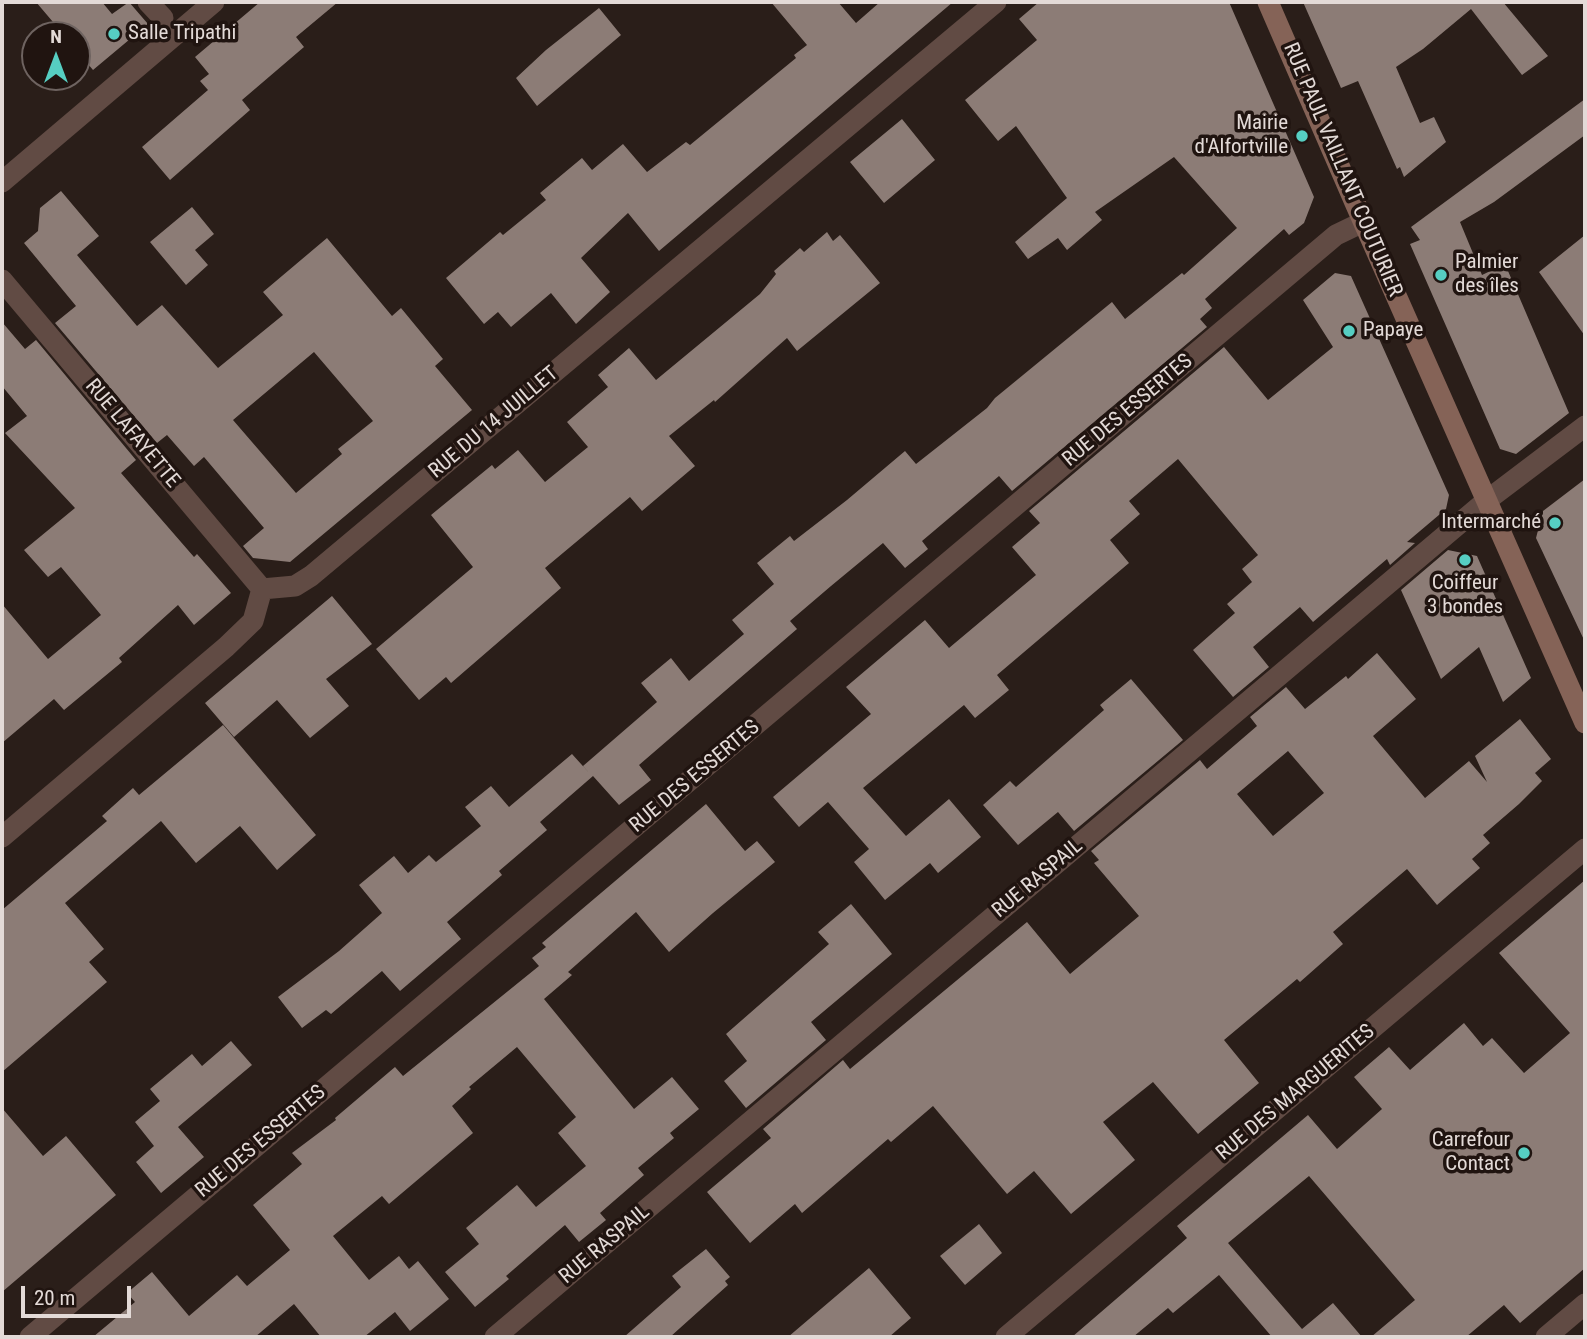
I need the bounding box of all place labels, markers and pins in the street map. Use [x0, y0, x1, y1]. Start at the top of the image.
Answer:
place label: Salle Tripathi [128, 21, 236, 47]
marker: Salle Tripathi [106, 26, 122, 42]
place label: Mairie d'Alfortville [1195, 111, 1288, 161]
marker: Mairie d'Alfortville [1294, 128, 1310, 144]
place label: Palmier des îles [1455, 250, 1519, 300]
marker: Palmier des îles [1433, 267, 1449, 283]
place label: Papaye [1363, 318, 1423, 344]
marker: Papaye [1341, 323, 1357, 339]
place label: Intermarché [1441, 510, 1541, 536]
marker: Intermarché [1547, 515, 1563, 531]
marker: Coiffeur 3 bondes [1457, 552, 1473, 568]
place label: Coiffeur 3 bondes [1427, 571, 1503, 621]
place label: Carrefour Contact [1432, 1128, 1510, 1178]
marker: Carrefour Contact [1516, 1145, 1532, 1161]

